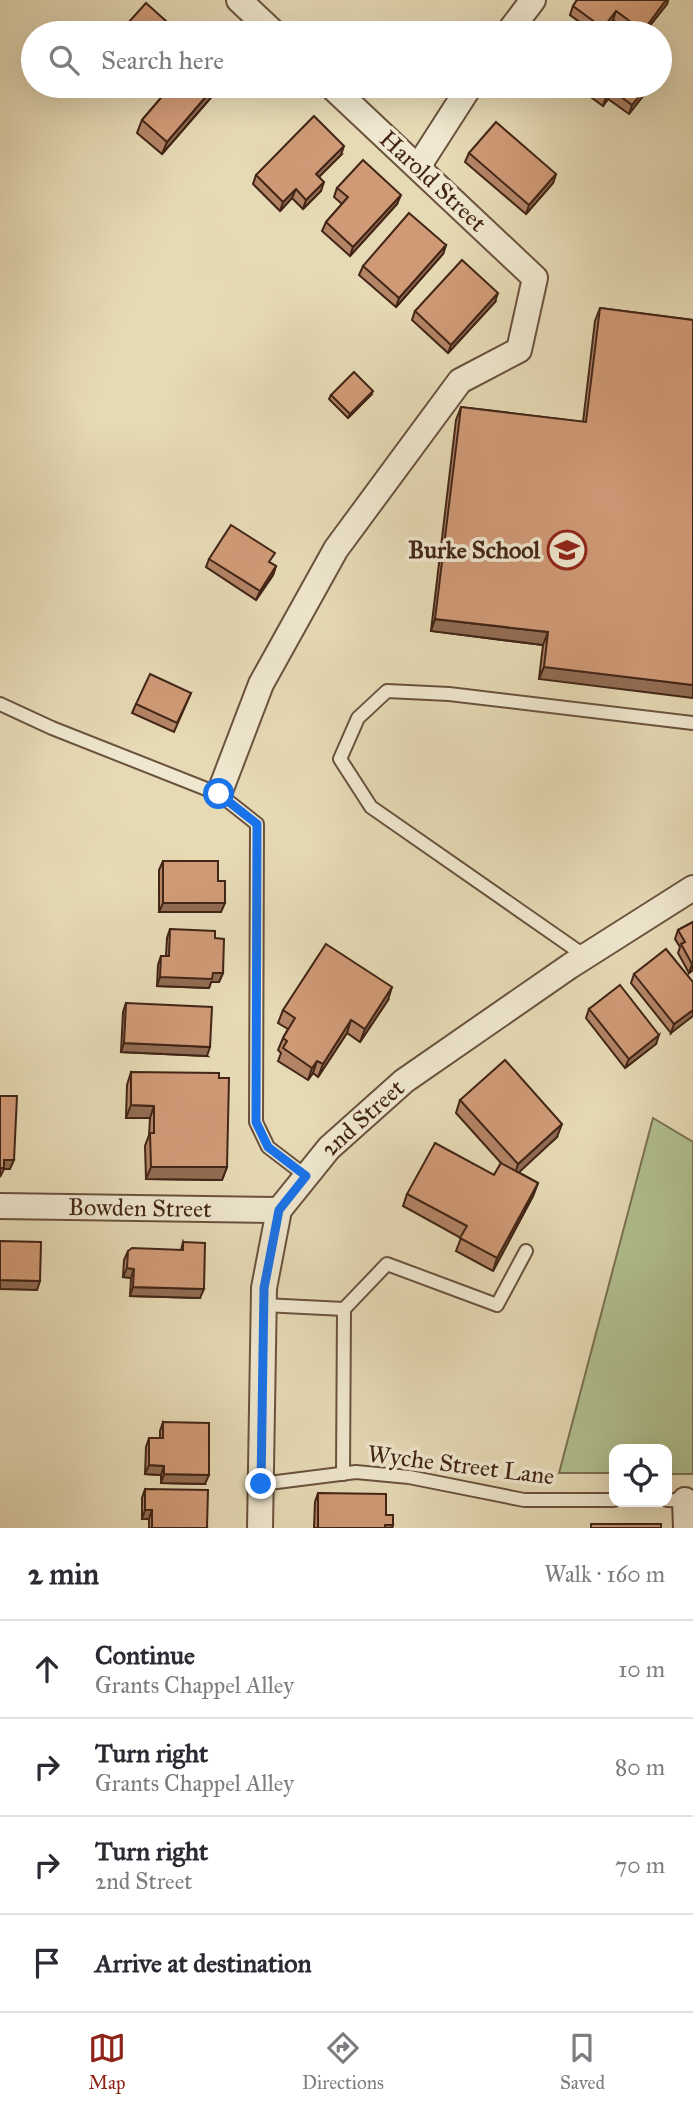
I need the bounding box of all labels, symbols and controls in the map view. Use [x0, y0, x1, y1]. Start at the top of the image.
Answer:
search box [21, 21, 672, 98]
icon: search [45, 41, 83, 79]
text: Search here [101, 44, 224, 76]
street label: Harold Street [373, 124, 493, 238]
school or university icon: Burke School [546, 529, 588, 571]
place label: Burke School [408, 535, 541, 565]
route start [203, 778, 234, 809]
street label: 2nd Street [314, 1073, 411, 1162]
street label: Bowden Street [68, 1192, 212, 1224]
street label: Wyche Street Lane [366, 1439, 556, 1491]
map controls [609, 1444, 672, 1507]
button: locate [609, 1444, 672, 1507]
route end [245, 1468, 276, 1499]
text: 2 min [28, 1556, 99, 1592]
text: Walk · 160 m [544, 1560, 665, 1588]
text: Continue [95, 1639, 195, 1671]
icon: ahead [28, 1650, 66, 1688]
text: 10 m [618, 1655, 665, 1683]
text: Grants Chappel Alley [95, 1671, 294, 1699]
text: Turn right [95, 1737, 208, 1769]
icon: right [28, 1748, 66, 1786]
text: 80 m [615, 1753, 665, 1781]
text: Grants Chappel Alley [95, 1769, 294, 1797]
text: Turn right [95, 1835, 208, 1867]
icon: right [28, 1846, 66, 1884]
text: 70 m [615, 1851, 665, 1879]
text: 2nd Street [95, 1867, 192, 1895]
icon: arrive [28, 1944, 66, 1982]
text: Arrive at destination [95, 1947, 312, 1979]
tab: Map [88, 2029, 126, 2094]
tab: Directions [302, 2029, 384, 2094]
tab: Saved [560, 2029, 605, 2094]

